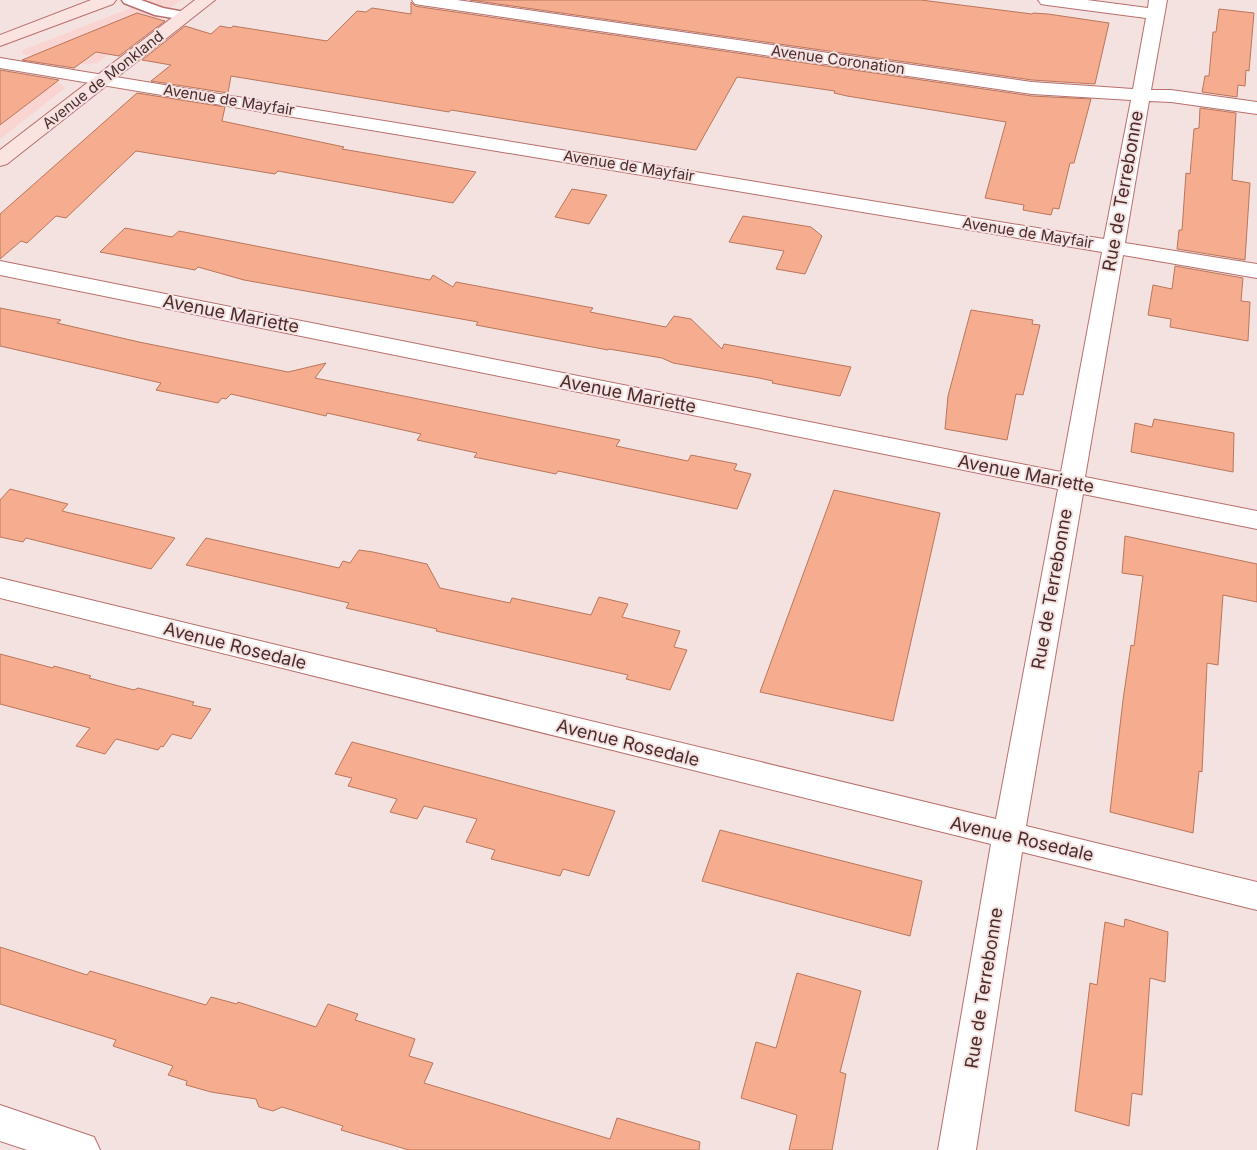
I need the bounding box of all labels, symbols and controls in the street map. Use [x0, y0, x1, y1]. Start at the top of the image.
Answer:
street label: Avenue de Monkland [38, 26, 167, 133]
street label: Avenue Coronation [770, 41, 906, 78]
street label: Avenue de Mayfair [162, 80, 296, 119]
street label: Rue de Terrebonne [1098, 109, 1147, 273]
street label: Avenue de Mayfair [562, 146, 696, 185]
street label: Avenue de Mayfair [961, 213, 1095, 252]
street label: Avenue Mariette [161, 290, 301, 337]
street label: Avenue Mariette [558, 370, 698, 417]
street label: Avenue Mariette [956, 450, 1096, 497]
street label: Rue de Terrebonne [1027, 507, 1076, 671]
street label: Avenue Rosedale [162, 618, 309, 673]
street label: Avenue Rosedale [555, 715, 702, 770]
street label: Avenue Rosedale [948, 812, 1096, 865]
street label: Rue de Terrebonne [960, 906, 1007, 1070]

